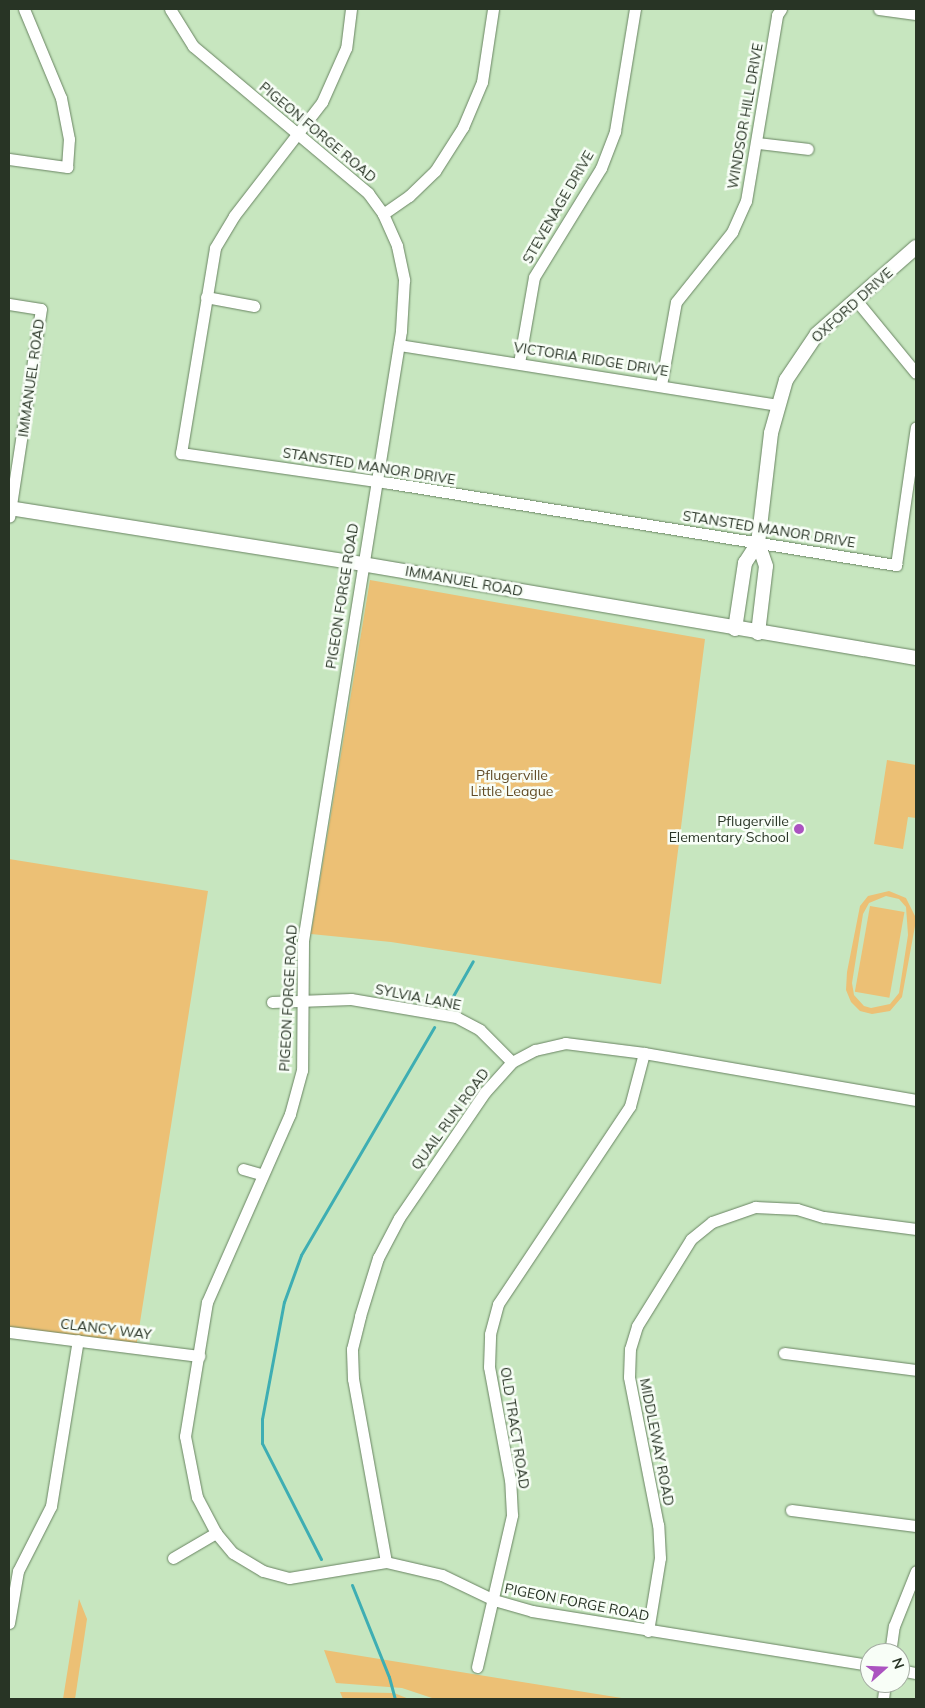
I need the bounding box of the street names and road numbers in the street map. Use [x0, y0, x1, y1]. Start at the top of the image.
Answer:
street label: WINDSOR HILL DRIVE [724, 42, 766, 190]
street label: PIGEON FORGE ROAD [256, 78, 380, 186]
street label: STEVENAGE DRIVE [519, 148, 597, 266]
street label: OXFORD DRIVE [808, 264, 896, 346]
street label: IMMANUEL ROAD [14, 318, 48, 438]
street label: VICTORIA RIDGE DRIVE [512, 338, 670, 380]
street label: STANSTED MANOR DRIVE [281, 444, 457, 488]
street label: STANSTED MANOR DRIVE [681, 507, 857, 551]
street label: PIGEON FORGE ROAD [322, 522, 362, 670]
street label: IMMANUEL ROAD [404, 562, 524, 600]
street label: PIGEON FORGE ROAD [276, 924, 300, 1072]
street label: SYLVIA LANE [374, 980, 462, 1014]
street label: QUAIL RUN ROAD [408, 1065, 492, 1173]
street label: CLANCY WAY [59, 1315, 153, 1343]
street label: OLD TRACT ROAD [497, 1366, 533, 1490]
street label: MIDDLEWAY ROAD [636, 1377, 678, 1507]
street label: PIGEON FORGE ROAD [503, 1580, 651, 1624]

